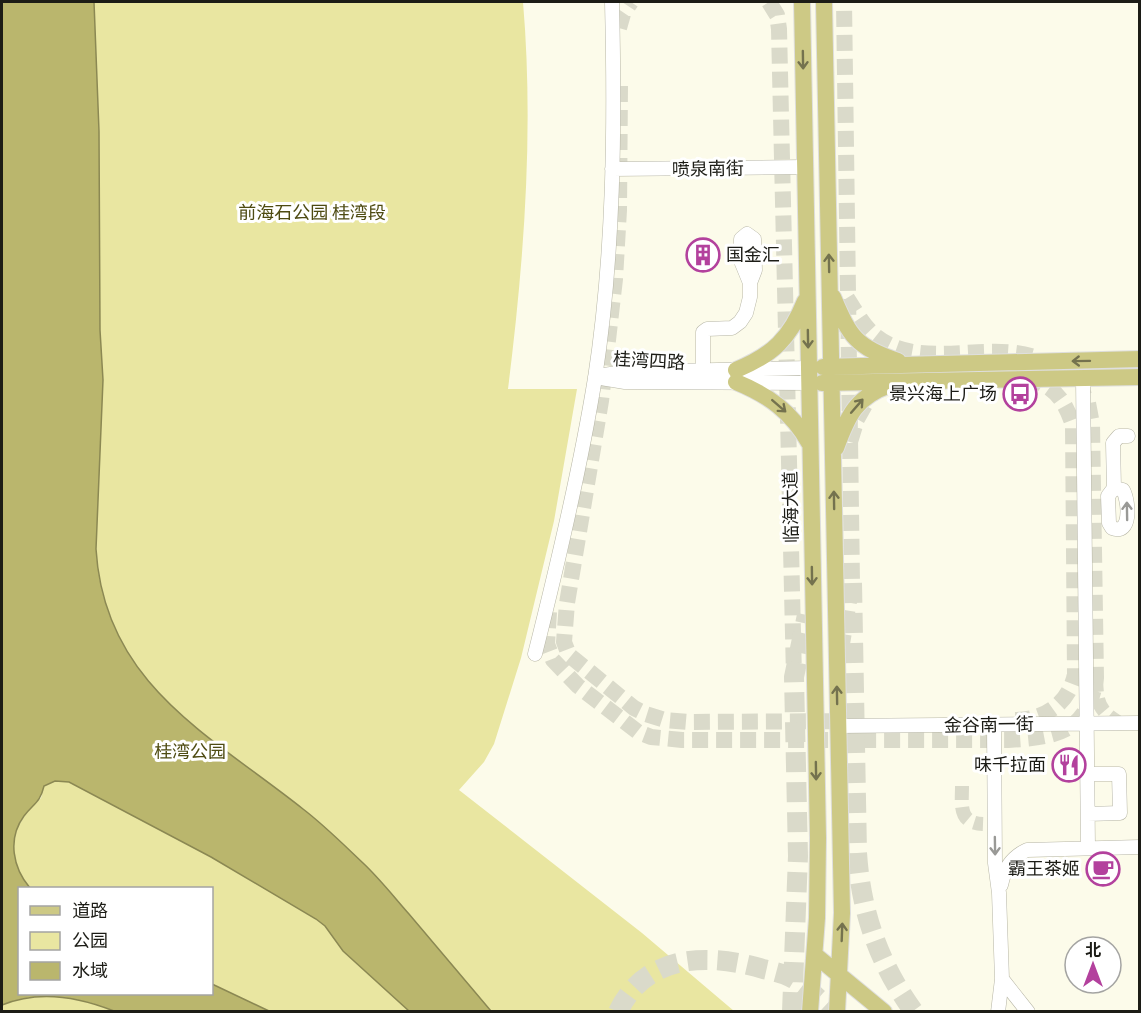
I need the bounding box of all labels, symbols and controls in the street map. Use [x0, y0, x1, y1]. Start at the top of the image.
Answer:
one-way arrow [797, 49, 809, 69]
street label: 喷泉南街 [672, 155, 744, 181]
park label: 前海石公园 桂湾段 [238, 200, 386, 224]
building icon: 国金汇 [685, 237, 721, 273]
place label: 国金汇 [726, 242, 780, 266]
one-way arrow [823, 254, 835, 274]
one-way arrow [802, 328, 814, 348]
street label: 桂湾四路 [612, 346, 686, 374]
one-way arrow [1072, 355, 1092, 367]
bus stop icon: 景兴海上广场 [1002, 376, 1038, 412]
place label: 景兴海上广场 [889, 381, 997, 405]
one-way arrow [771, 399, 786, 413]
one-way arrow [850, 399, 864, 414]
street label: 临海大道 [777, 471, 803, 543]
one-way arrow [828, 491, 839, 511]
one-way arrow [1121, 502, 1132, 522]
one-way arrow [806, 565, 818, 585]
one-way arrow [832, 686, 843, 706]
street label: 金谷南一街 [944, 711, 1034, 737]
park label: 桂湾公园 [154, 739, 226, 763]
restaurant icon: 味千拉面 [1051, 747, 1087, 783]
place label: 味千拉面 [974, 752, 1046, 776]
one-way arrow [810, 760, 822, 780]
one-way arrow [989, 836, 1001, 856]
cafe icon: 霸王茶姬 [1085, 851, 1121, 887]
place label: 霸王茶姬 [1008, 856, 1080, 880]
legend [18, 887, 213, 995]
text: 道路 [72, 898, 108, 922]
one-way arrow [836, 923, 847, 943]
text: 公园 [72, 928, 108, 952]
north arrow [1063, 935, 1123, 995]
text: 北 [1085, 939, 1101, 961]
text: 水域 [72, 958, 108, 982]

